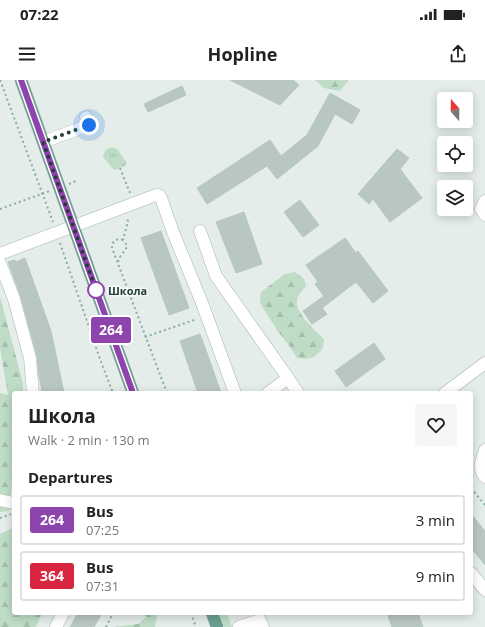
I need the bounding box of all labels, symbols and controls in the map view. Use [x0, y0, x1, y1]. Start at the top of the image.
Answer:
text: 07:22 [20, 4, 59, 24]
text: Hopline [208, 42, 277, 66]
icon: menu [16, 43, 38, 65]
icon: share [447, 43, 469, 65]
north arrow [437, 92, 473, 128]
map controls [437, 92, 473, 216]
your location [79, 115, 99, 135]
button: locate [437, 136, 473, 172]
button: layers [437, 180, 473, 216]
marker: Школа [87, 281, 105, 299]
place label: Школа [108, 283, 147, 298]
line badge: 264 [88, 317, 134, 343]
text: 264 [99, 320, 123, 339]
text: Школа [28, 403, 96, 429]
button: heart [415, 404, 457, 446]
text: Walk · 2 min · 130 m [28, 431, 150, 449]
text: Departures [28, 467, 113, 487]
text: Bus [86, 501, 113, 521]
text: 264 [40, 510, 64, 529]
text: 3 min [416, 510, 455, 530]
text: 07:25 [86, 521, 119, 539]
text: Bus [86, 557, 113, 577]
text: 364 [40, 566, 64, 585]
text: 9 min [416, 566, 455, 586]
text: 07:31 [86, 577, 119, 595]

